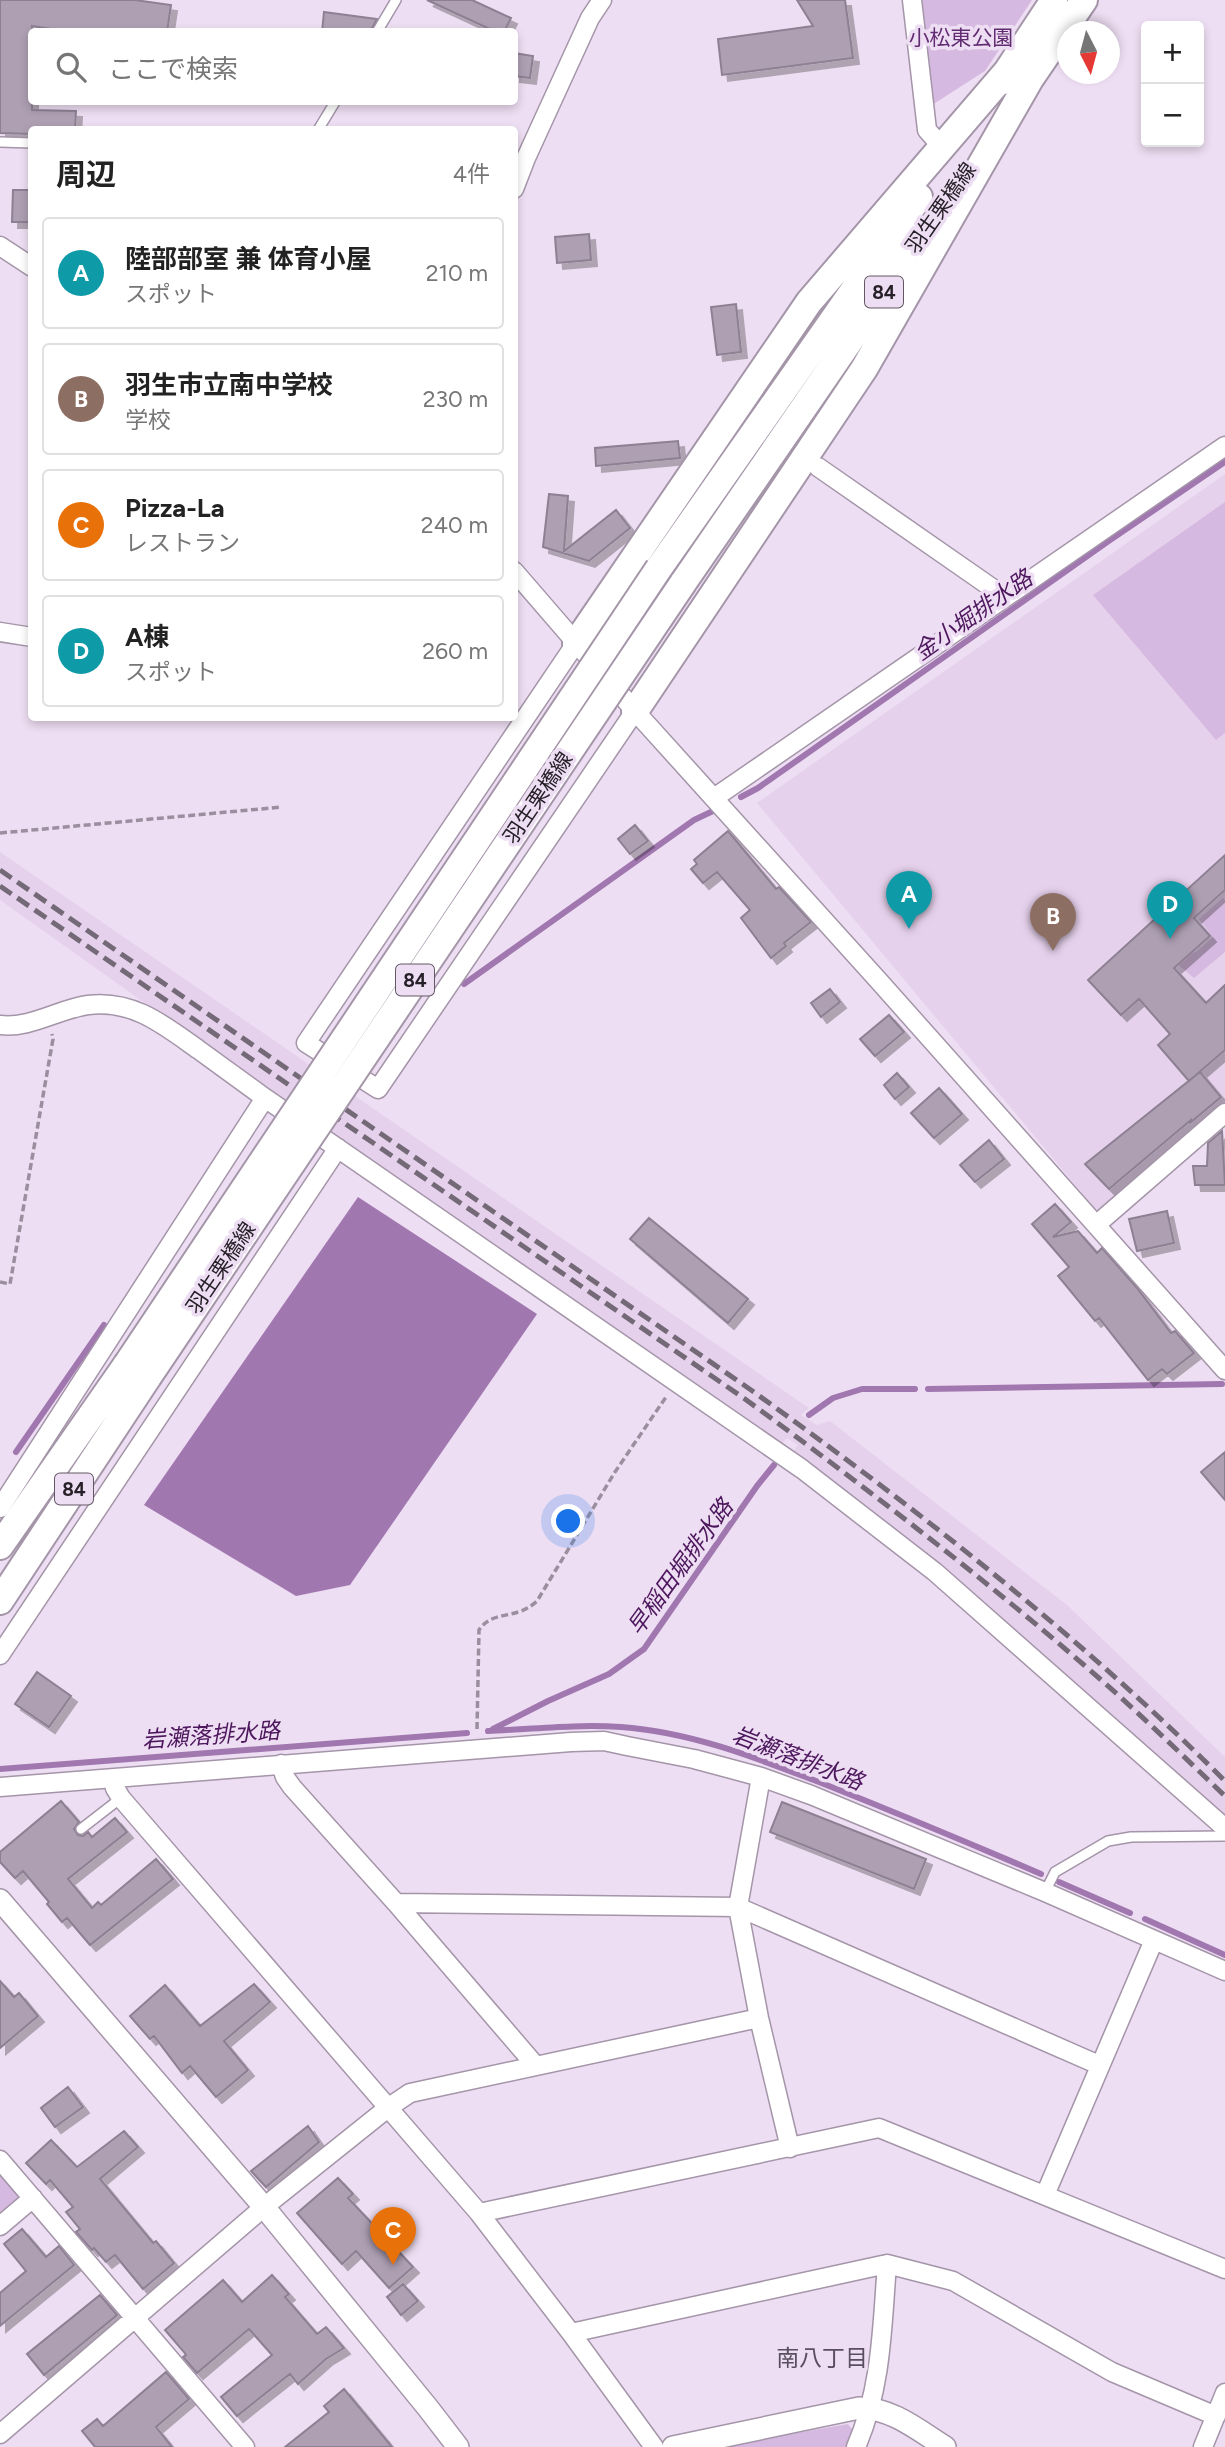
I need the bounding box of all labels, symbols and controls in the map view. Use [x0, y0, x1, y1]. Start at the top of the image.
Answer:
north arrow [1057, 21, 1120, 84]
map controls [1141, 21, 1204, 147]
button: + [1141, 21, 1204, 84]
park label: 小松東公園 [909, 25, 1014, 50]
search box [28, 28, 518, 105]
icon: search [52, 48, 90, 86]
text: ここで検索 [108, 53, 238, 85]
button: − [1141, 84, 1204, 147]
text: 周辺 [56, 156, 116, 193]
street label: 羽生栗橋線 [900, 158, 981, 258]
text: 4件 [453, 160, 490, 188]
text: 陸部部室 兼 体育小屋 [125, 243, 371, 275]
text: A [73, 259, 89, 287]
text: 210 m [426, 259, 488, 287]
road number: 84 [865, 276, 903, 308]
text: スポット [125, 280, 217, 308]
text: 羽生市立南中学校 [125, 369, 333, 401]
text: B [74, 385, 88, 413]
text: 230 m [423, 385, 488, 413]
text: 学校 [125, 406, 171, 434]
text: Pizza-La [125, 492, 225, 524]
text: C [73, 511, 89, 539]
text: 240 m [421, 511, 488, 539]
text: レストラン [125, 529, 240, 557]
water label: 金小堀排水路 [908, 563, 1039, 666]
text: A棟 [125, 621, 170, 653]
text: D [73, 637, 89, 665]
text: 260 m [422, 637, 488, 665]
text: スポット [125, 658, 217, 686]
street label: 羽生栗橋線 [498, 747, 577, 848]
pin: A [886, 871, 932, 929]
pin: D [1147, 881, 1193, 939]
pin: B [1030, 893, 1076, 951]
road number: 84 [396, 964, 434, 996]
street label: 羽生栗橋線 [181, 1217, 260, 1318]
road number: 84 [55, 1474, 93, 1504]
water label: 早稲田堀排水路 [621, 1492, 740, 1640]
your location [551, 1504, 585, 1538]
water label: 岩瀬落排水路 [141, 1716, 283, 1754]
water label: 岩瀬落排水路 [729, 1720, 869, 1797]
pin: C [370, 2207, 416, 2265]
district label: 南八丁目 [776, 2344, 868, 2372]

